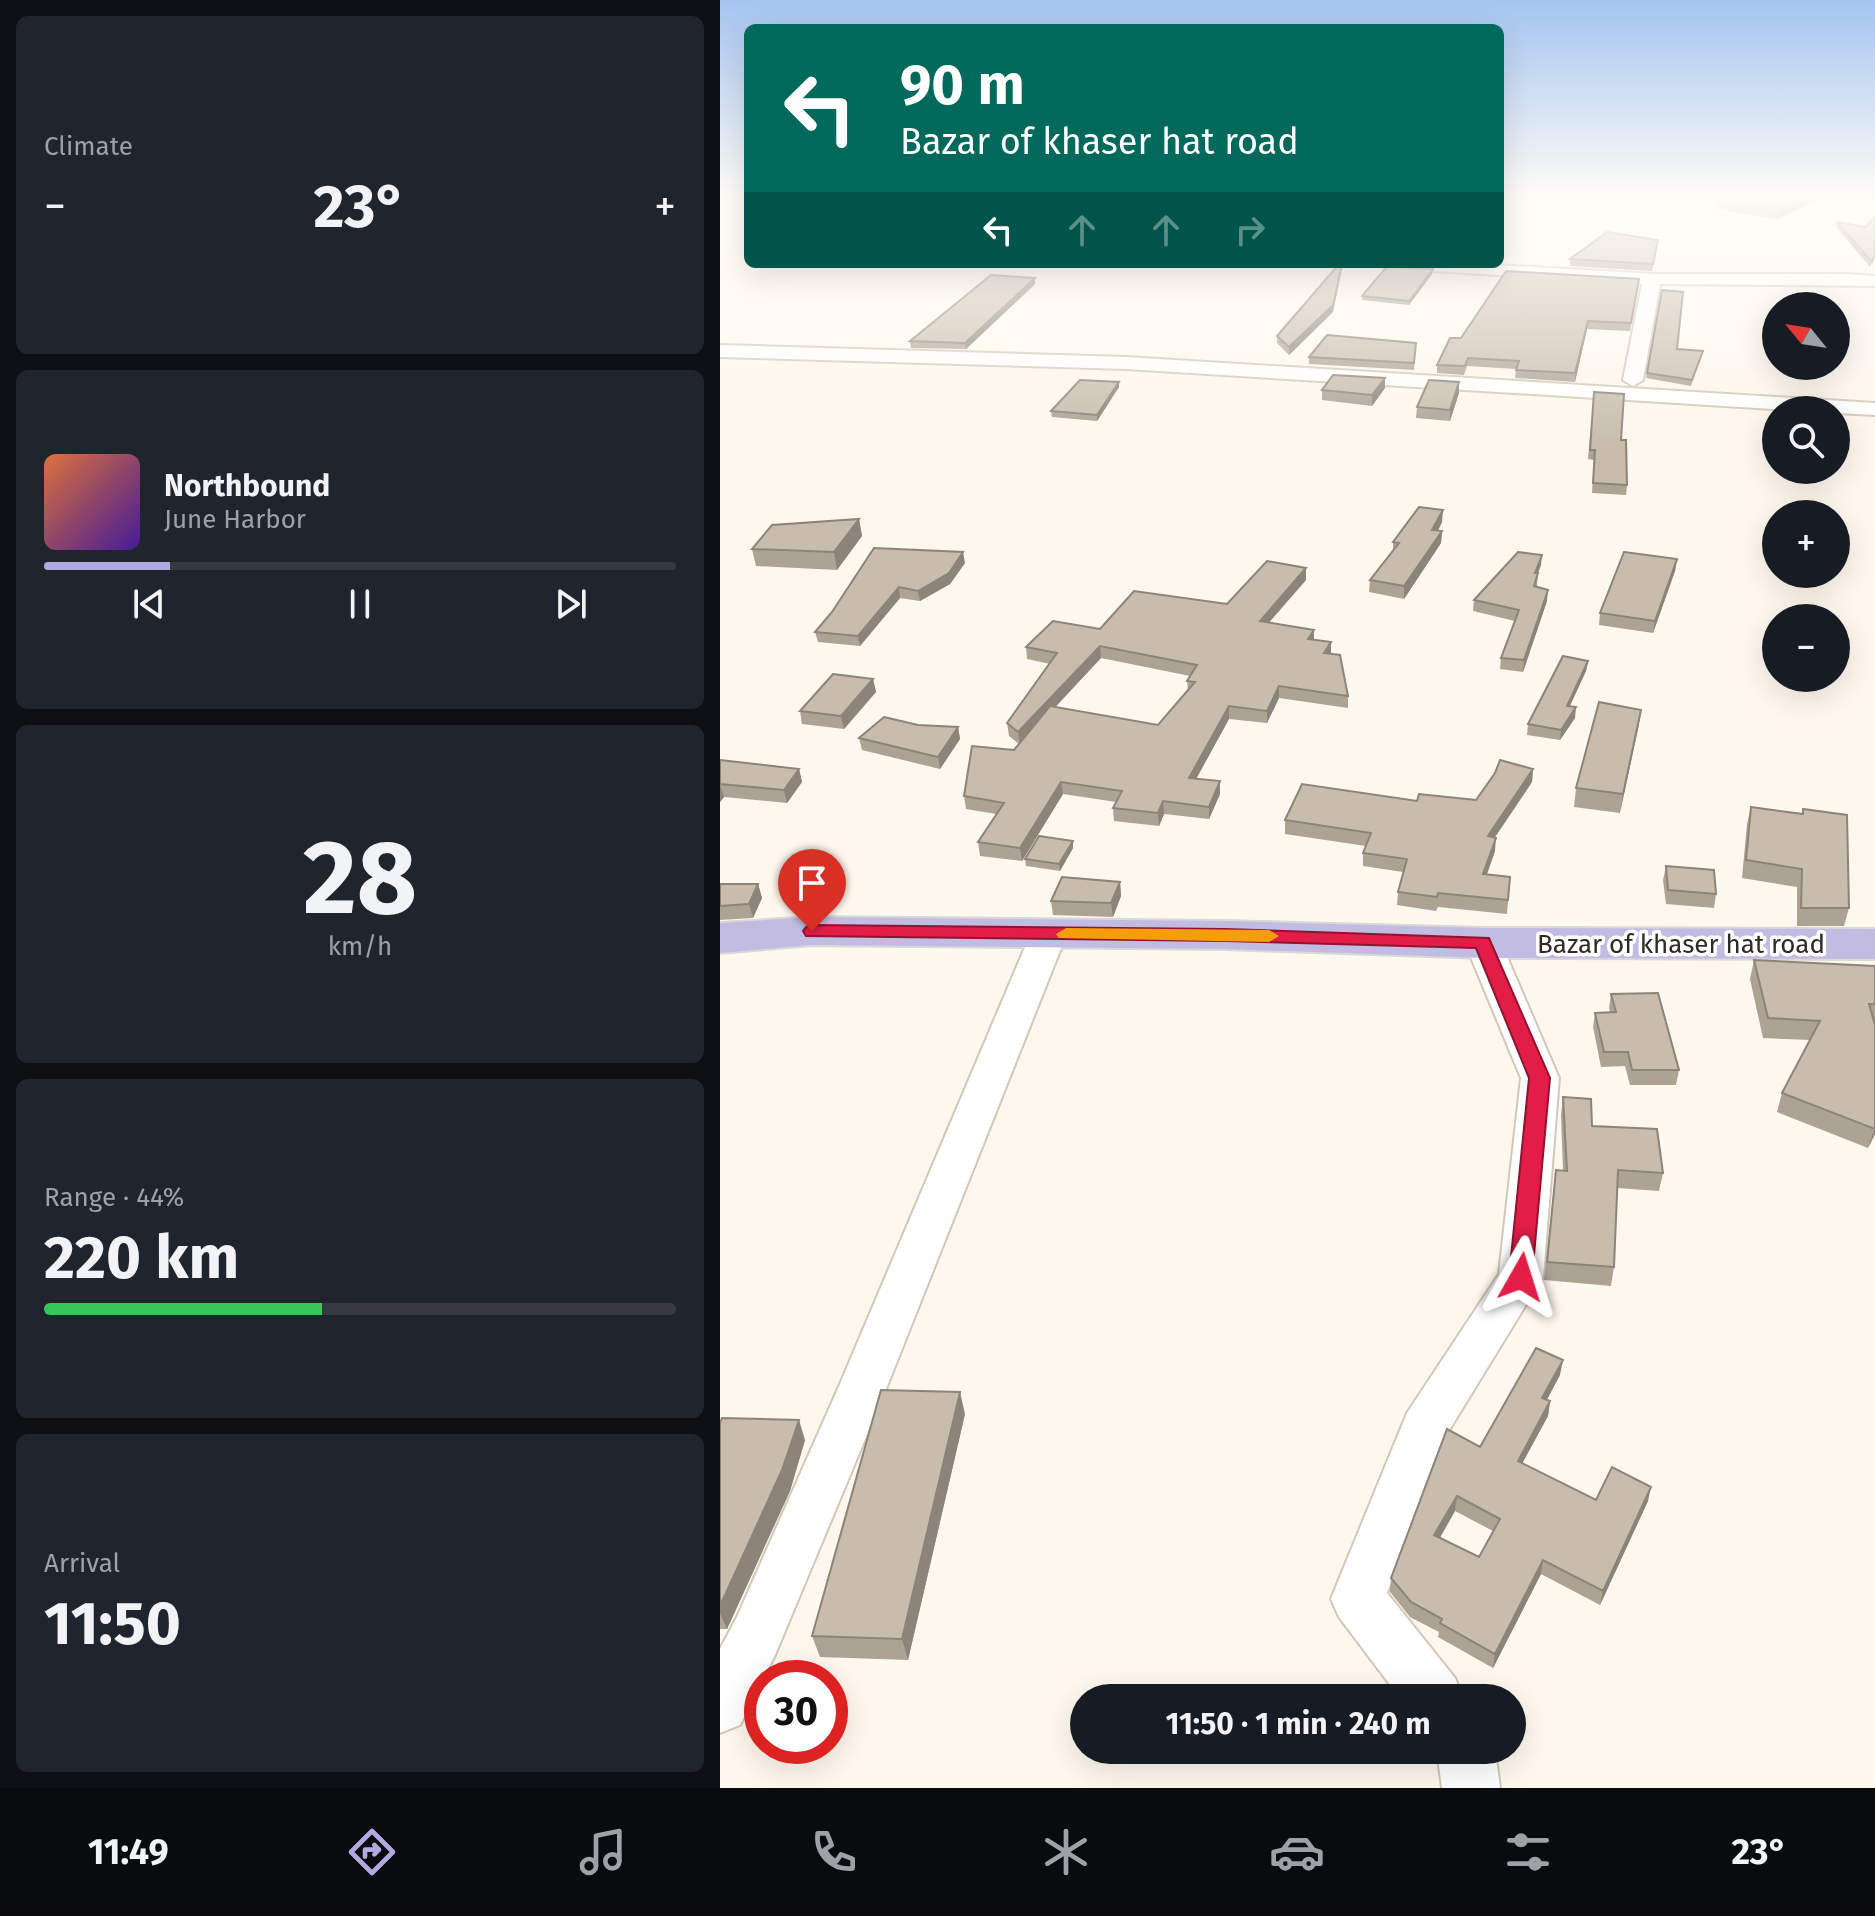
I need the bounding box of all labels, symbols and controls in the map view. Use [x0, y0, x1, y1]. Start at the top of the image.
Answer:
text: 90 m [900, 52, 1025, 119]
icon: left [768, 56, 872, 160]
text: Bazar of khaser hat road [900, 120, 1299, 164]
text: Climate [44, 131, 133, 162]
text: 23° [313, 171, 407, 243]
text: − [44, 180, 66, 233]
text: + [654, 180, 676, 233]
icon: left [976, 208, 1020, 252]
icon: ahead [1060, 208, 1104, 252]
icon: ahead [1144, 208, 1188, 252]
icon: right [1228, 208, 1272, 252]
north arrow [1762, 292, 1850, 380]
map controls [1762, 292, 1850, 692]
button: search [1762, 396, 1850, 484]
text: Northbound [164, 468, 330, 504]
button: + [1762, 500, 1850, 588]
text: June Harbor [164, 504, 306, 535]
icon: previous [127, 582, 171, 626]
icon: pause [338, 582, 382, 626]
icon: next [549, 582, 593, 626]
button: − [1762, 604, 1850, 692]
text: 28 [303, 816, 417, 941]
pin [778, 849, 846, 931]
icon: arrive [790, 861, 834, 905]
street label: Bazar of khaser hat road [1537, 929, 1825, 960]
text: km/h [328, 931, 392, 962]
text: Range · 44% [44, 1182, 184, 1213]
text: 220 km [44, 1222, 239, 1294]
position arrow [1479, 1235, 1563, 1319]
text: Arrival [44, 1548, 120, 1579]
text: 11:50 [44, 1588, 181, 1660]
speed limit sign: 30 [744, 1660, 848, 1764]
text: 11:50 · 1 min · 240 m [1166, 1706, 1430, 1742]
icon: directions [344, 1824, 400, 1880]
icon: music [575, 1824, 631, 1880]
icon: phone [806, 1824, 862, 1880]
icon: climate [1038, 1824, 1094, 1880]
icon: car [1269, 1824, 1325, 1880]
icon: filters [1500, 1824, 1556, 1880]
text: 11:49 [88, 1830, 169, 1874]
text: 23° [1731, 1830, 1787, 1874]

